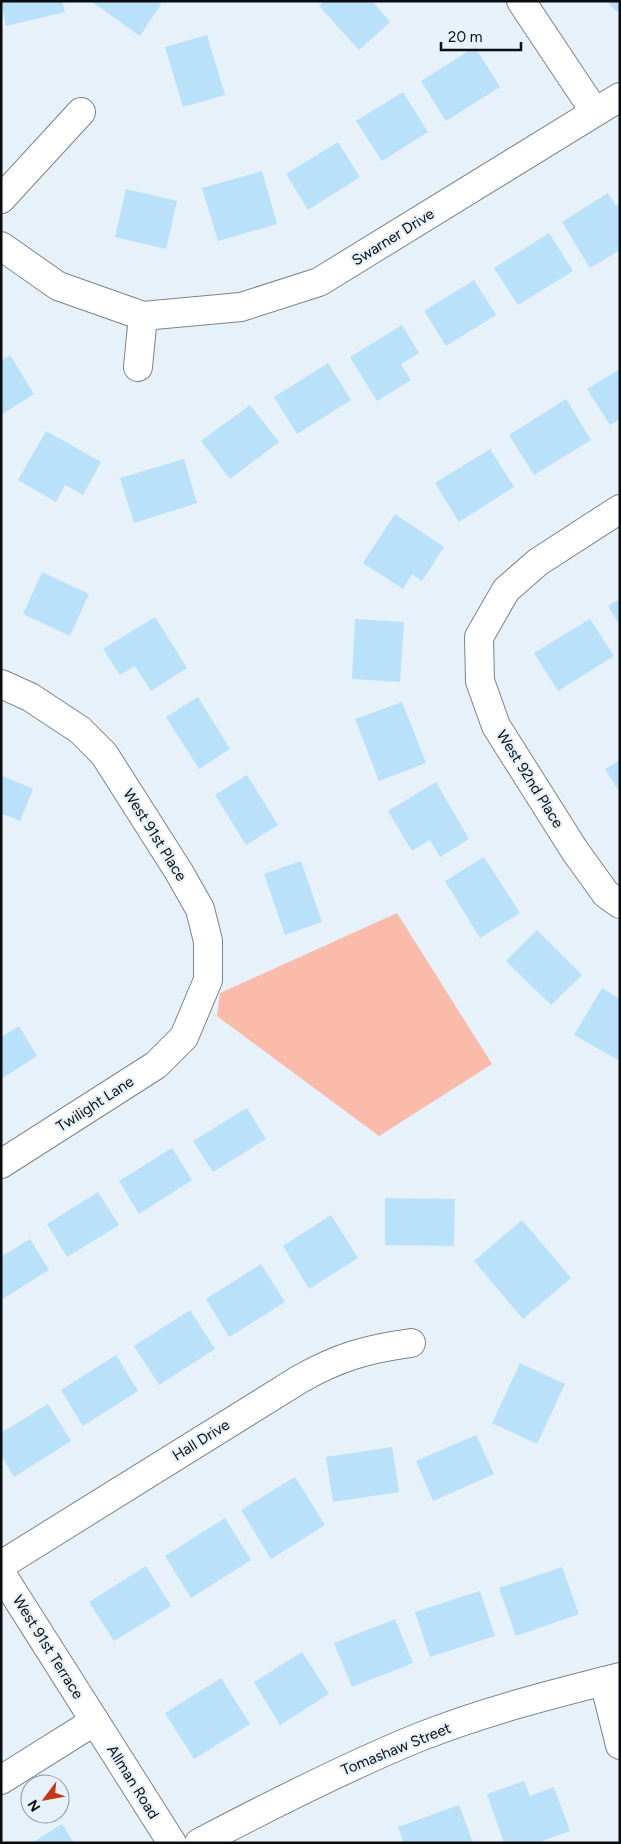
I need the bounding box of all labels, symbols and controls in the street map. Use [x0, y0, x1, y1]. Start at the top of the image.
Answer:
scale bar [441, 20, 521, 52]
text: 20 m [448, 28, 482, 46]
street label: Swarner Drive [349, 205, 437, 269]
street label: West 92nd Place [493, 727, 567, 831]
street label: West 91st Place [119, 786, 191, 884]
street label: Twilight Lane [53, 1072, 137, 1136]
street label: Hall Drive [169, 1415, 233, 1465]
street label: West 91st Terrace [9, 1592, 87, 1702]
street label: Tomashaw Street [338, 1719, 454, 1779]
street label: Allman Road [103, 1742, 163, 1822]
north arrow [20, 1774, 70, 1824]
text: N [24, 1797, 44, 1815]

